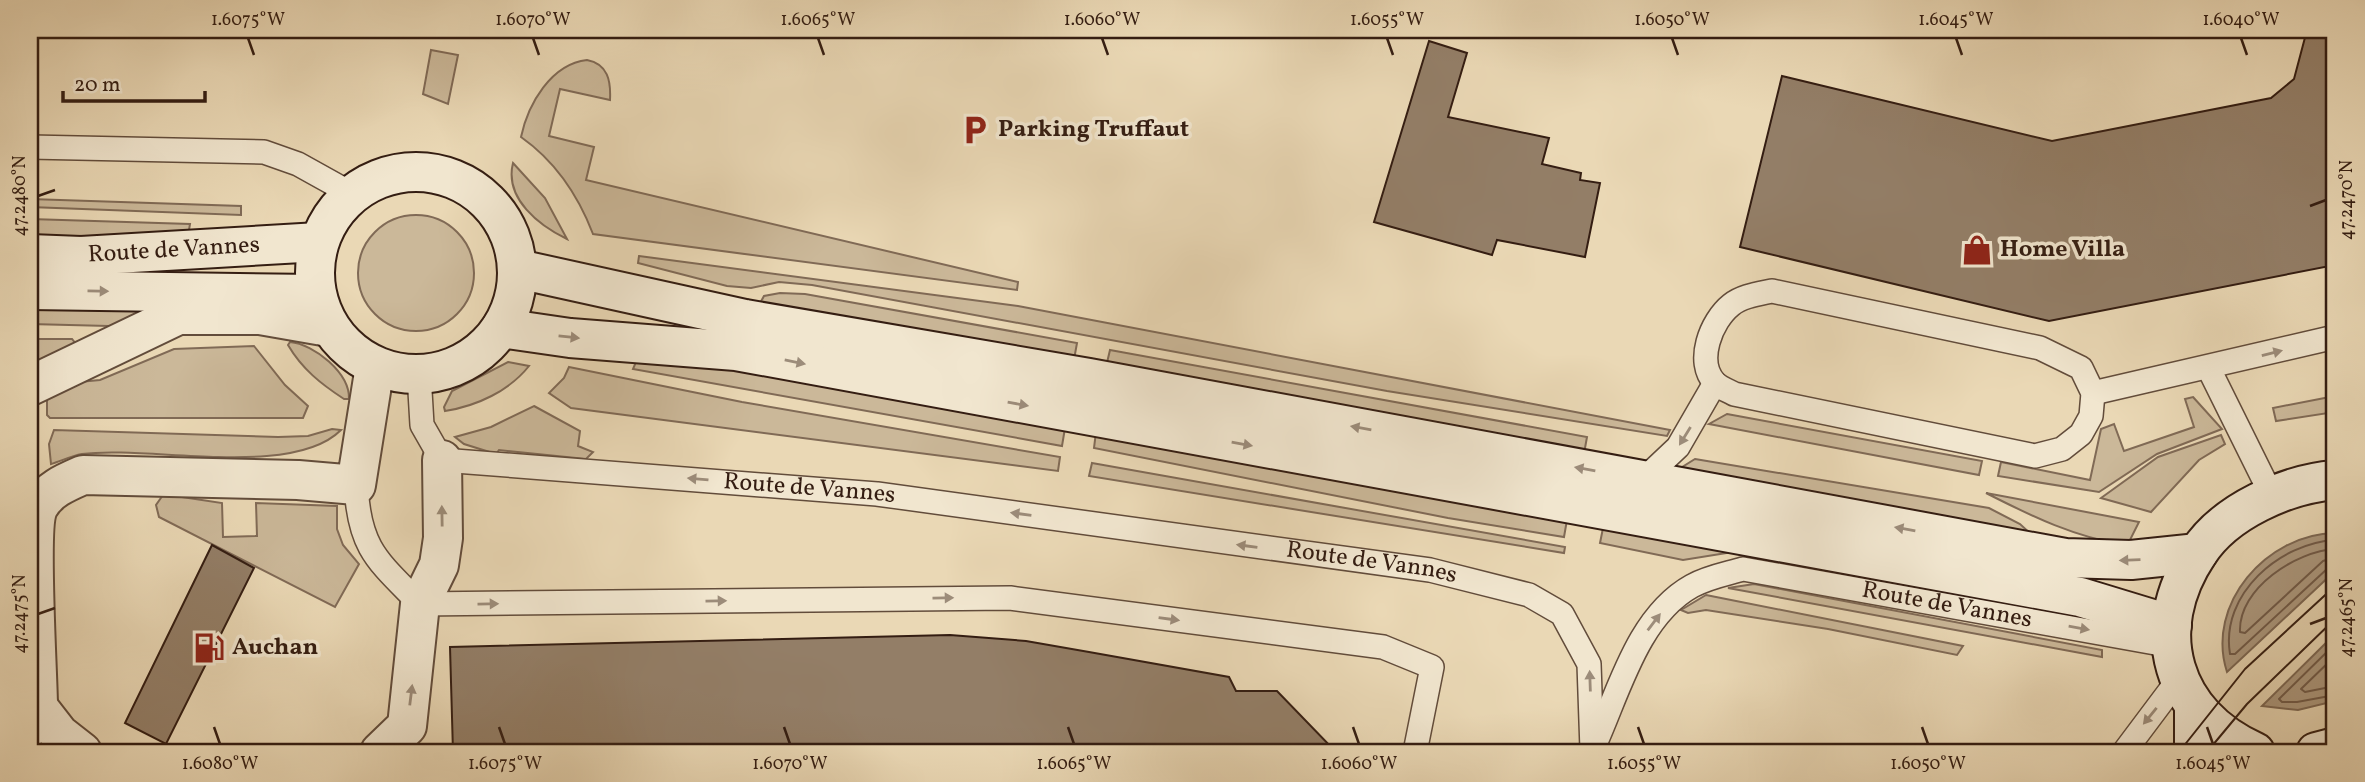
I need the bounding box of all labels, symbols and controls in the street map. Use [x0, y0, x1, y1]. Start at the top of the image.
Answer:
text: 1.6075°W [211, 8, 285, 33]
text: 1.6070°W [495, 8, 571, 33]
text: 1.6065°W [781, 8, 855, 33]
text: 1.6060°W [1064, 8, 1140, 33]
text: 1.6055°W [1350, 8, 1424, 33]
text: 1.6050°W [1634, 8, 1710, 33]
text: 1.6045°W [1918, 8, 1994, 33]
text: 1.6040°W [2202, 8, 2280, 33]
scale bar [63, 60, 205, 104]
text: 20 m [74, 71, 120, 100]
parking icon: Parking Truffaut [958, 113, 992, 147]
place label: Parking Truffaut [998, 113, 1189, 147]
text: 47.2480°N [8, 155, 33, 237]
text: 47.2470°N [2335, 160, 2360, 240]
street label: Route de Vannes [87, 229, 261, 273]
shop icon: Home Villa [1960, 233, 1994, 267]
place label: Home Villa [2000, 233, 2125, 267]
one-way arrow [87, 285, 109, 297]
one-way arrow [558, 332, 580, 343]
one-way arrow [2261, 347, 2283, 358]
one-way arrow [784, 357, 806, 368]
one-way arrow [1007, 399, 1029, 410]
one-way arrow [1350, 422, 1372, 433]
one-way arrow [1678, 426, 1691, 445]
one-way arrow [1231, 439, 1253, 450]
one-way arrow [1574, 463, 1596, 474]
street label: Route de Vannes [722, 465, 898, 513]
one-way arrow [687, 473, 709, 484]
one-way arrow [437, 505, 448, 527]
one-way arrow [1010, 509, 1032, 520]
one-way arrow [1894, 523, 1916, 534]
street label: Route de Vannes [1284, 533, 1461, 593]
one-way arrow [1236, 540, 1258, 551]
one-way arrow [2119, 554, 2141, 565]
text: 47.2475°N [8, 574, 33, 654]
street label: Route de Vannes [1859, 574, 2035, 638]
text: 47.2465°N [2335, 578, 2360, 658]
one-way arrow [933, 593, 955, 604]
one-way arrow [705, 595, 727, 607]
one-way arrow [478, 598, 500, 609]
one-way arrow [1159, 613, 1181, 624]
one-way arrow [1646, 613, 1660, 631]
one-way arrow [2068, 623, 2090, 634]
fuel station icon: Auchan [192, 631, 226, 665]
place label: Auchan [232, 631, 319, 665]
one-way arrow [1584, 670, 1595, 692]
one-way arrow [405, 684, 416, 706]
one-way arrow [2143, 706, 2158, 724]
text: 1.6080°W [182, 752, 258, 777]
text: 1.6075°W [468, 752, 542, 777]
text: 1.6070°W [752, 752, 828, 777]
text: 1.6065°W [1037, 752, 1111, 777]
text: 1.6060°W [1321, 752, 1397, 777]
text: 1.6055°W [1607, 752, 1681, 777]
text: 1.6050°W [1890, 752, 1966, 777]
text: 1.6045°W [2175, 752, 2251, 777]

